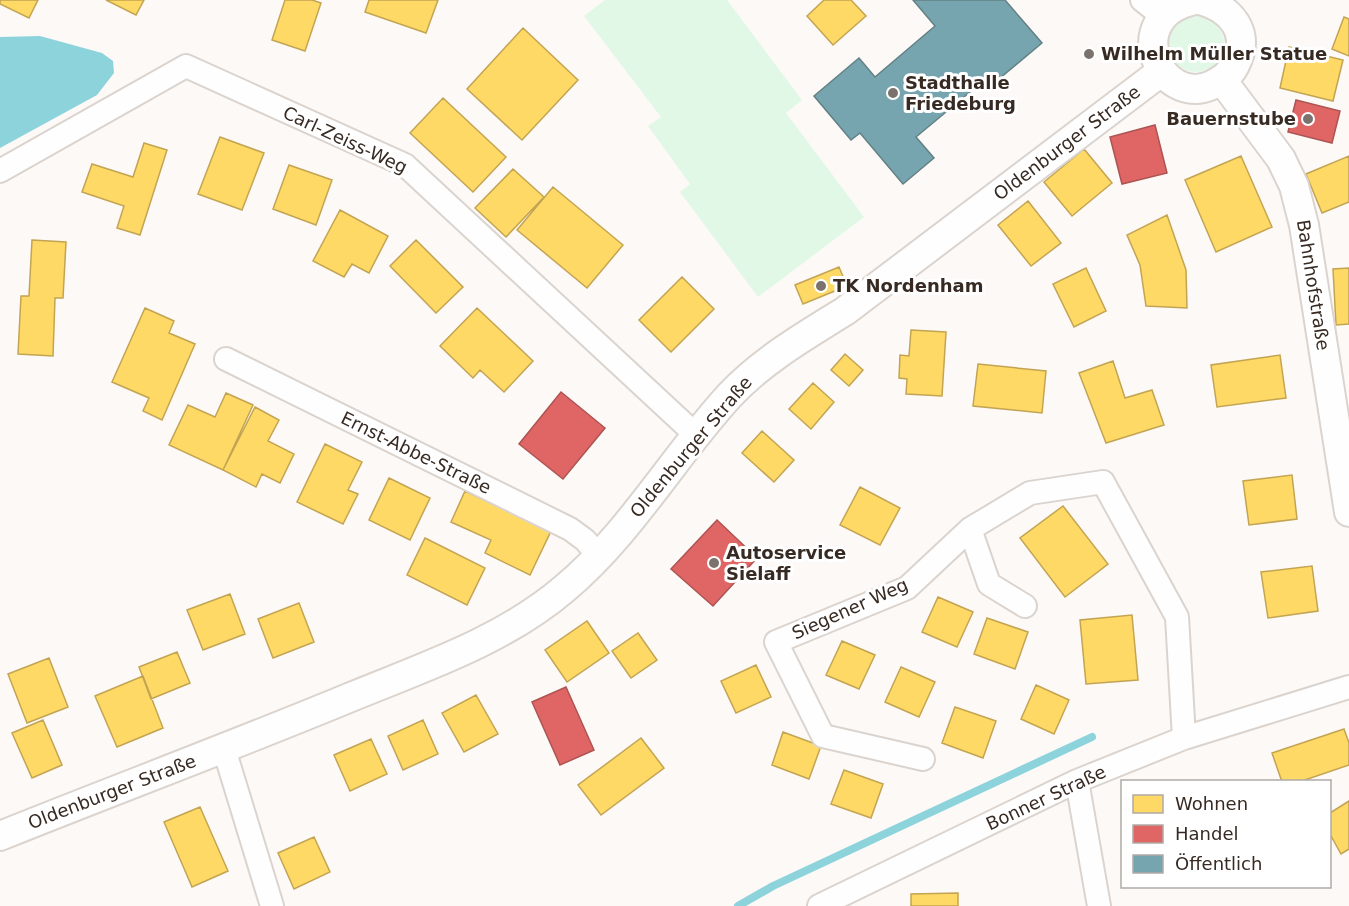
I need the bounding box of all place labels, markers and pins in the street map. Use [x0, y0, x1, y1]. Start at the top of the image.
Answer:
place label: Wilhelm Müller Statue [1101, 43, 1327, 64]
marker: Wilhelm Müller Statue [1082, 47, 1096, 61]
place label: Stadthalle Friedeburg [905, 72, 1016, 114]
marker: Stadthalle Friedeburg [886, 86, 900, 100]
place label: Bauernstube [1166, 108, 1296, 129]
marker: Bauernstube [1301, 112, 1315, 126]
place label: TK Nordenham [833, 275, 983, 296]
marker: TK Nordenham [814, 279, 828, 293]
place label: Autoservice Sielaff [726, 542, 846, 584]
marker: Autoservice Sielaff [707, 556, 721, 570]

